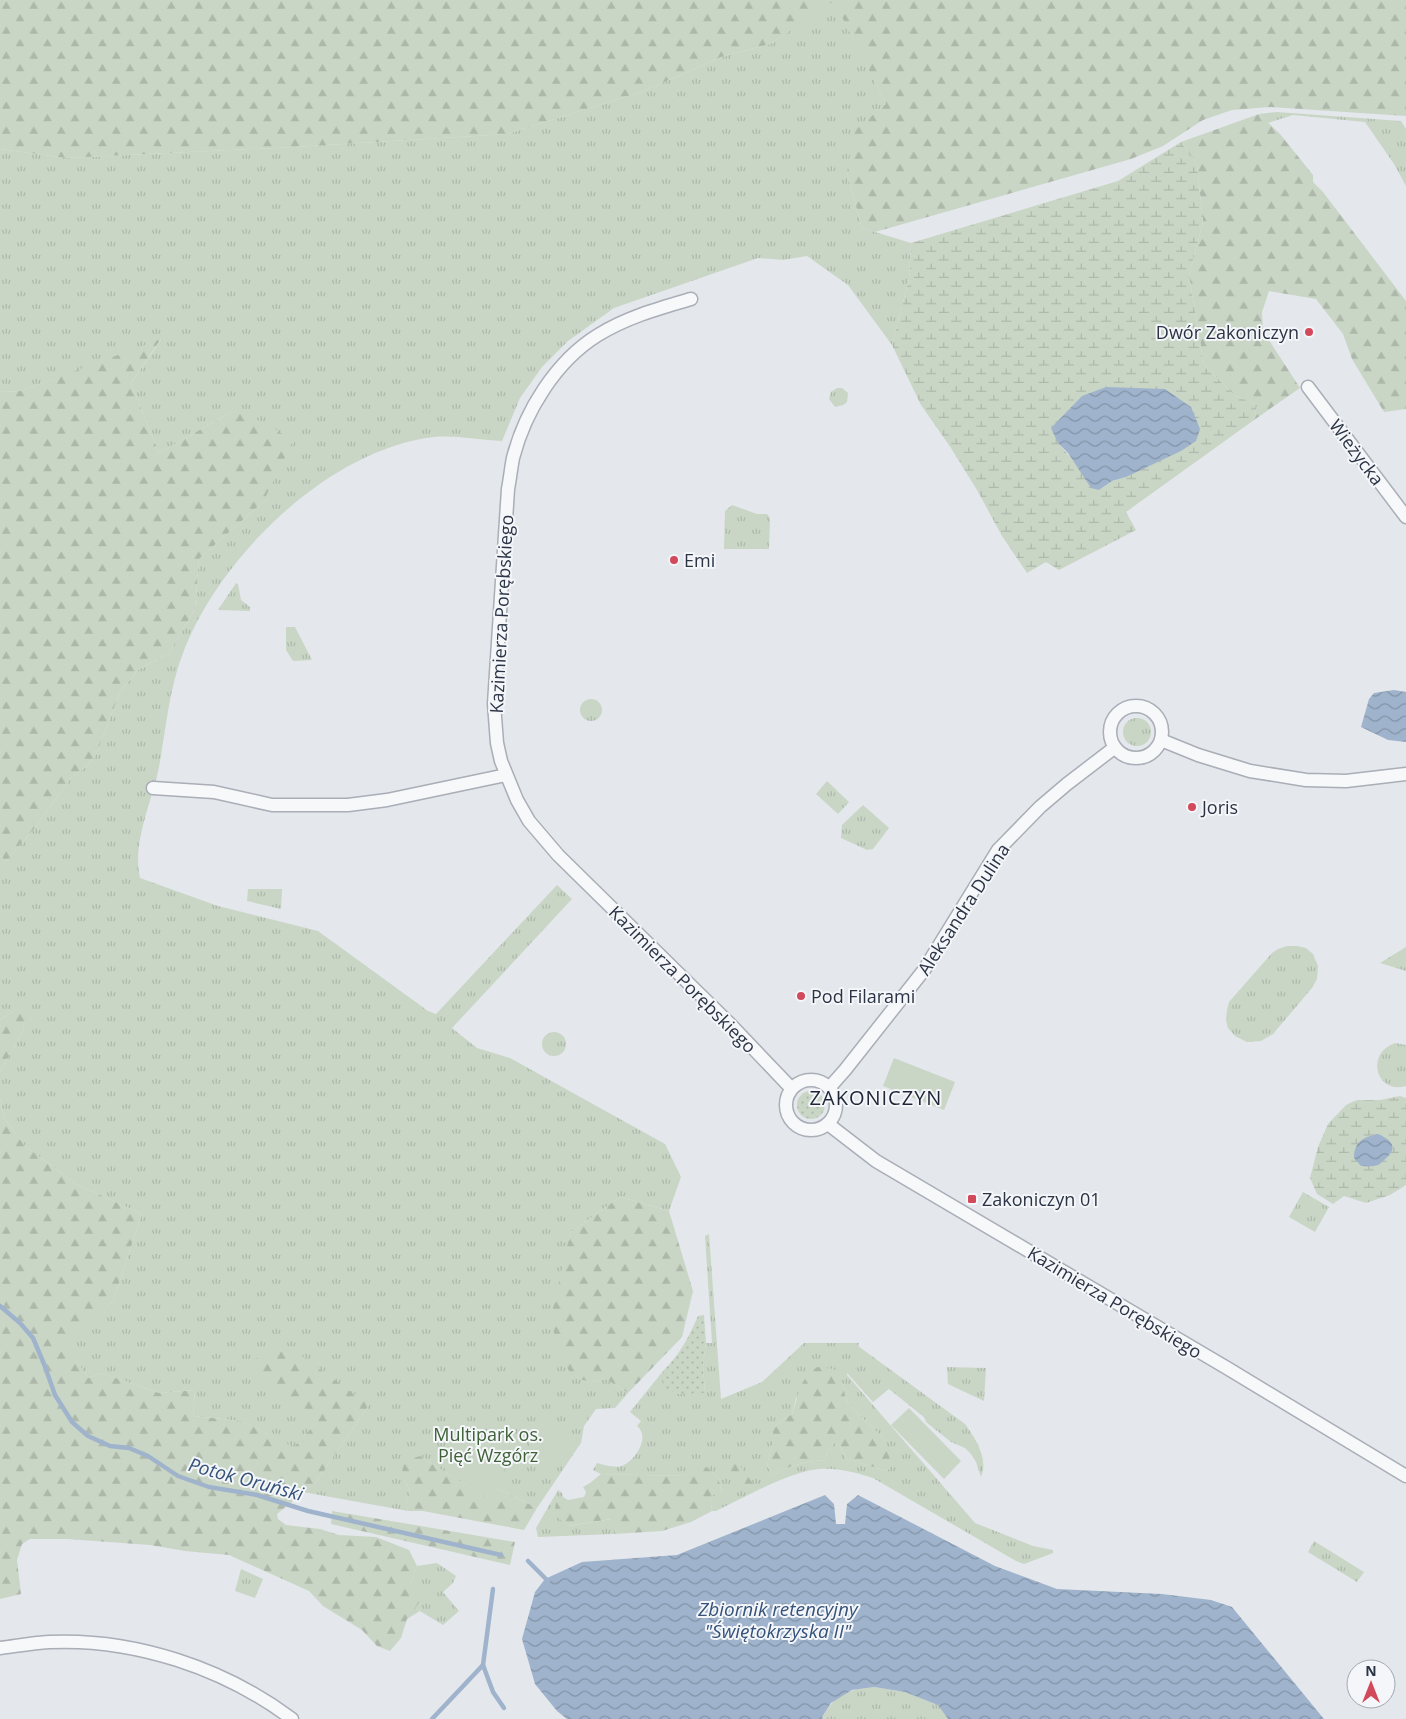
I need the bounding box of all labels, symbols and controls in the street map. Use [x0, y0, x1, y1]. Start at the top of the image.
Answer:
place label: Dwór Zakoniczyn [1156, 320, 1299, 344]
marker: Dwór Zakoniczyn [1303, 326, 1315, 338]
street label: Wieżycka [1324, 414, 1390, 490]
street label: Kazimierza Porębskiego [484, 514, 518, 714]
place label: Emi [684, 548, 715, 572]
marker: Emi [668, 554, 680, 566]
place label: Joris [1200, 795, 1238, 819]
marker: Joris [1186, 801, 1198, 813]
street label: Aleksandra Dulina [911, 839, 1015, 979]
street label: Kazimierza Porębskiego [604, 900, 762, 1058]
place label: Pod Filarami [811, 984, 915, 1008]
marker: Pod Filarami [795, 990, 807, 1002]
district label: ZAKONICZYN [810, 1084, 942, 1111]
place label: Zakoniczyn 01 [982, 1187, 1101, 1211]
marker: Zakoniczyn 01 [966, 1193, 978, 1205]
street label: Kazimierza Porębskiego [1023, 1240, 1207, 1364]
park label: Multipark os. Pięć Wzgórz [433, 1422, 543, 1467]
water label: Potok Oruński [186, 1451, 308, 1507]
water label: Zbiornik retencyjny "Świętokrzyska II" [697, 1596, 859, 1644]
north arrow [1346, 1659, 1396, 1709]
text: N [1365, 1661, 1377, 1680]

